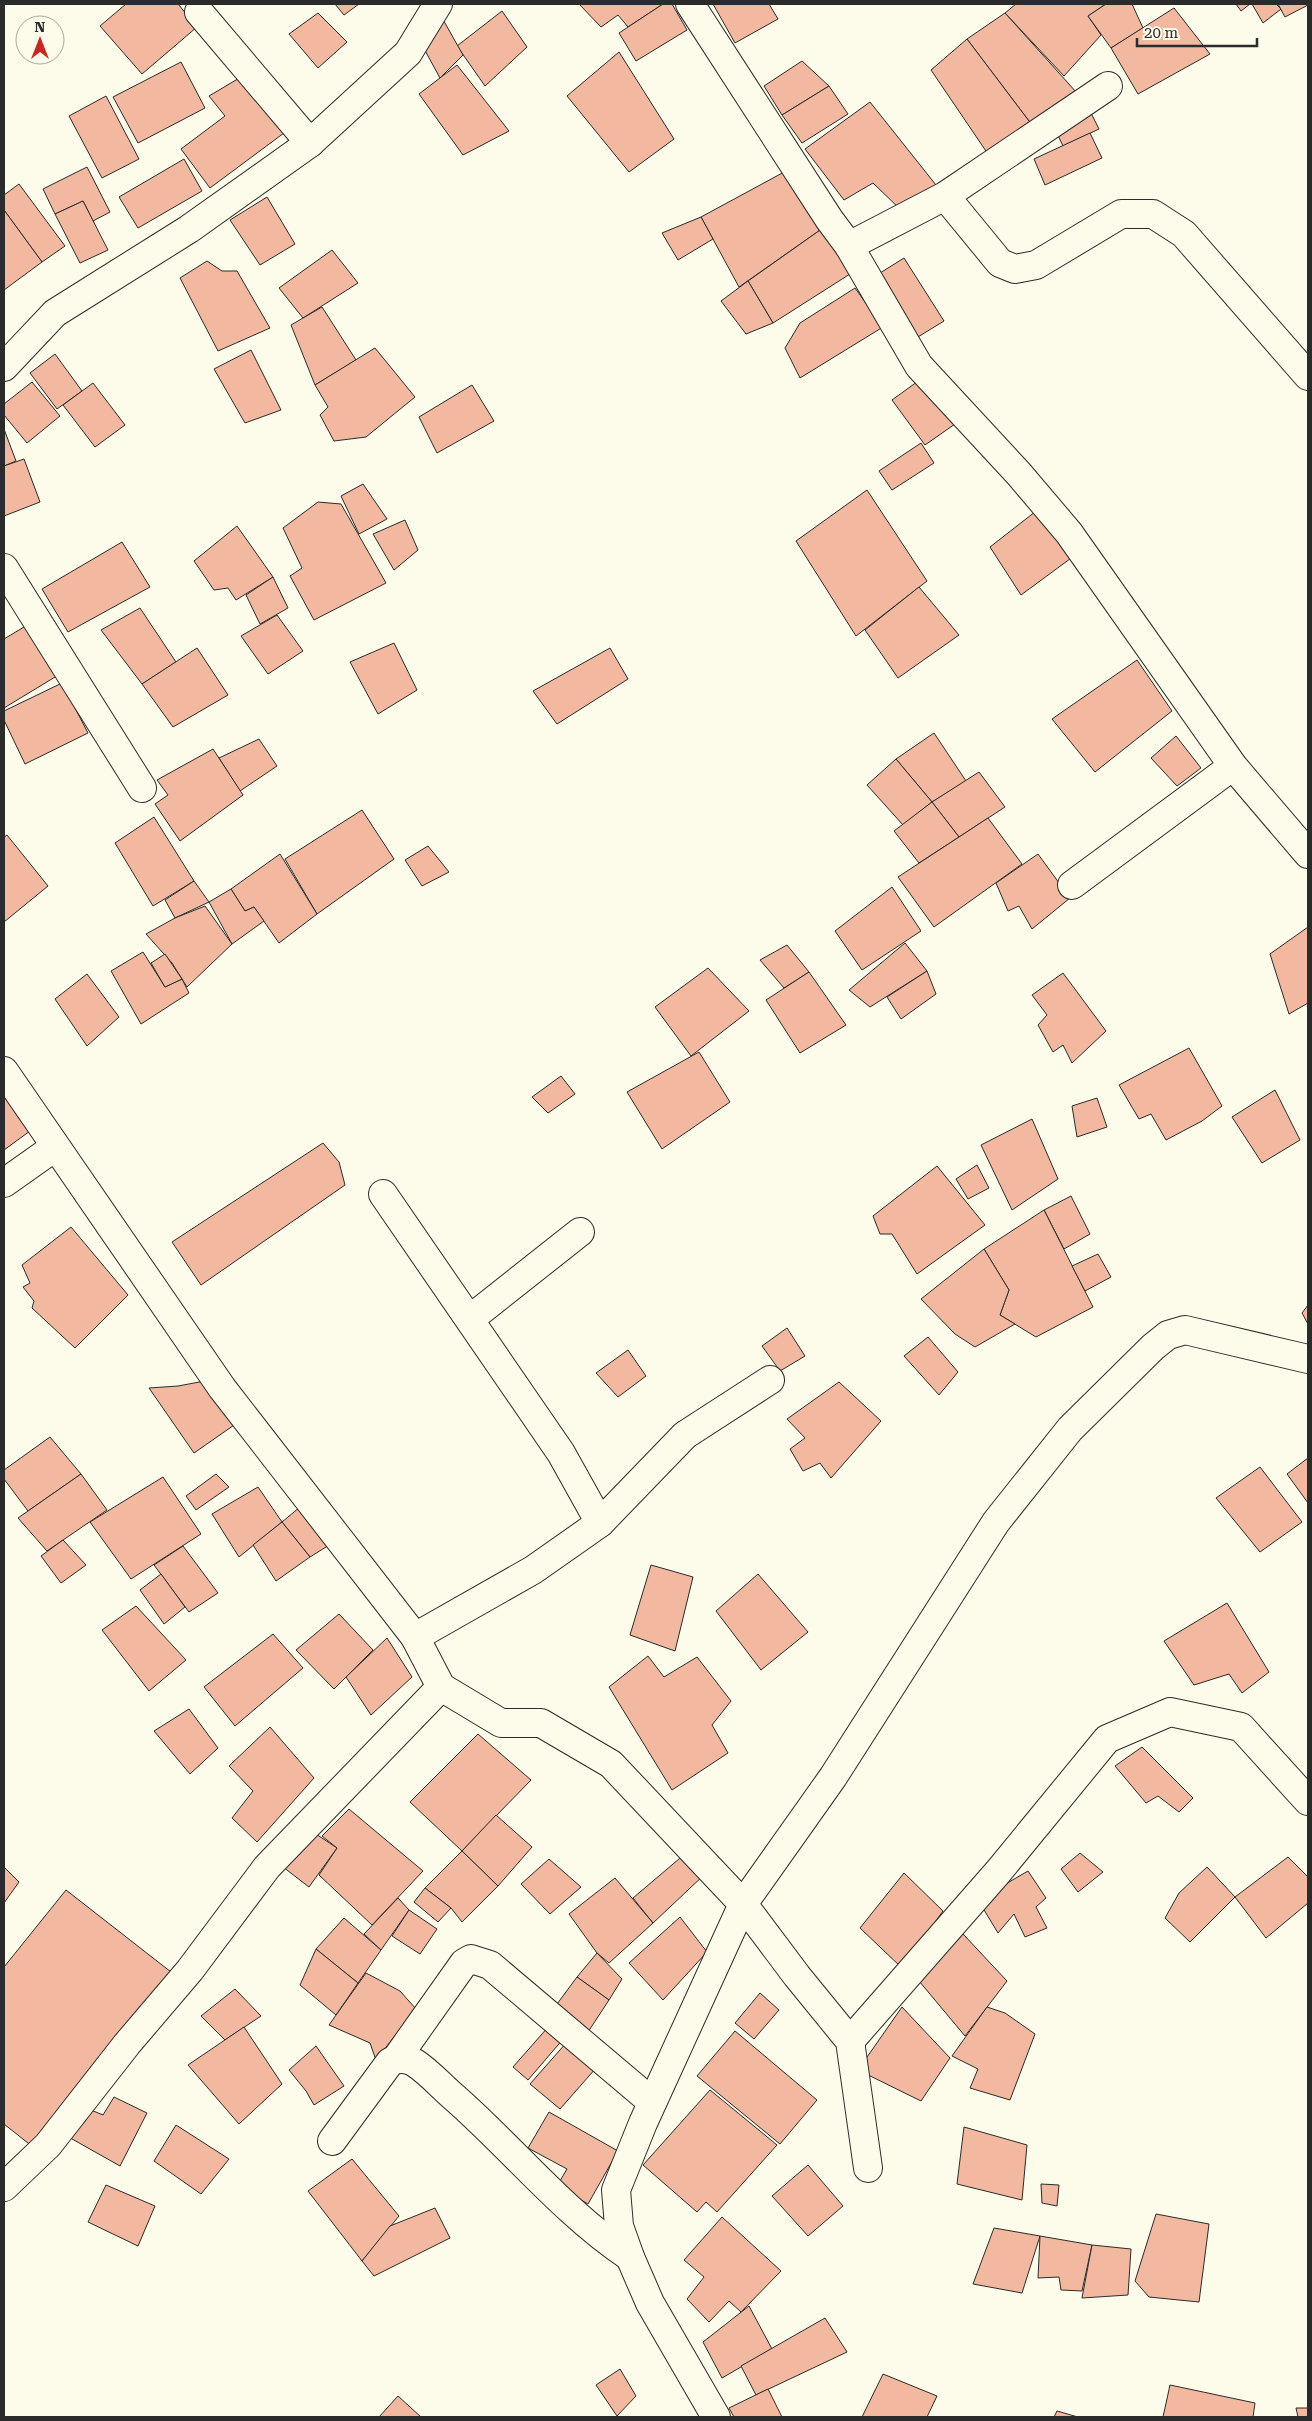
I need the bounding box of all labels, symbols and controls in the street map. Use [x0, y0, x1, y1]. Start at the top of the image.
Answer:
north arrow [15, 15, 65, 65]
scale bar [1137, 15, 1257, 47]
text: N [35, 19, 46, 35]
text: 20 m [1144, 24, 1179, 42]

